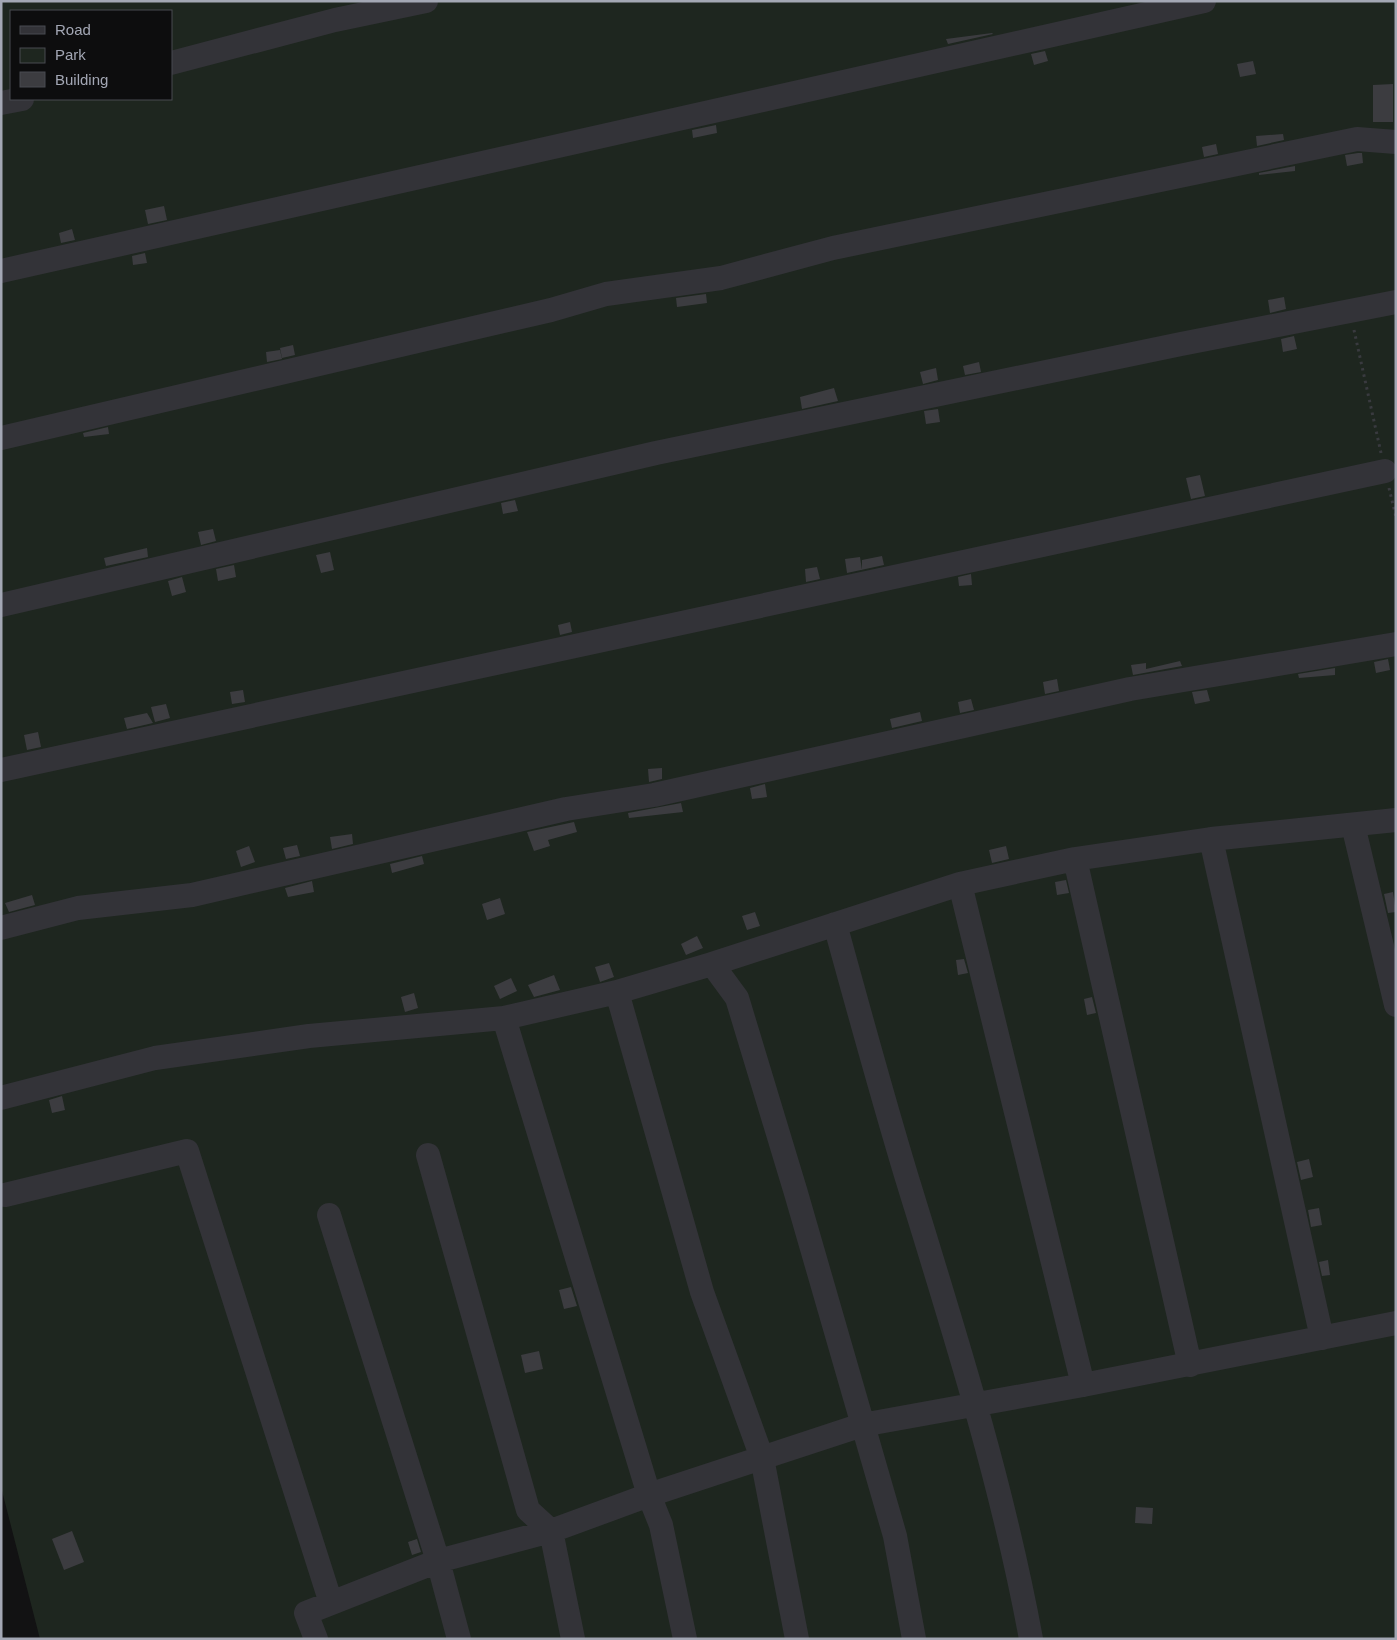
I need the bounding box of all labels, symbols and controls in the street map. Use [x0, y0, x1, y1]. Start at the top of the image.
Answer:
legend [10, 10, 172, 100]
text: Road [55, 21, 91, 38]
text: Park [55, 46, 86, 63]
text: Building [55, 71, 108, 88]

